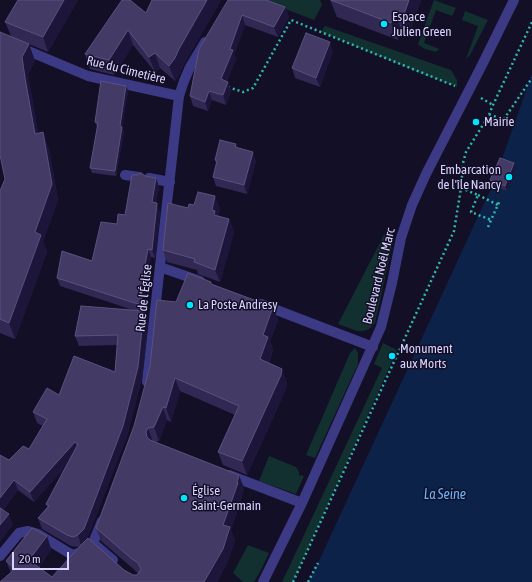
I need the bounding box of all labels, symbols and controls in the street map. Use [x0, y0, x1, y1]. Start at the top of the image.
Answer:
place label: Espace Julien Green [392, 9, 452, 40]
marker: Espace Julien Green [379, 19, 389, 29]
street label: Rue du Cimetière [85, 53, 167, 87]
place label: Mairie [484, 114, 514, 130]
marker: Mairie [471, 117, 481, 127]
place label: Embarcation de l'île Nancy [437, 162, 501, 193]
marker: Embarcation de l'île Nancy [504, 172, 514, 182]
street label: Boulevard Noël Marc [359, 226, 399, 326]
street label: Rue de l'Église [133, 263, 155, 333]
place label: La Poste Andresy [198, 297, 278, 313]
marker: La Poste Andresy [185, 300, 195, 310]
place label: Monument aux Morts [400, 341, 453, 372]
marker: Monument aux Morts [387, 351, 397, 361]
place label: Église Saint-Germain [192, 483, 261, 514]
water label: La Seine [424, 487, 466, 503]
marker: Église Saint-Germain [179, 493, 189, 503]
scale bar [14, 544, 71, 570]
text: 20 m [19, 552, 41, 566]

